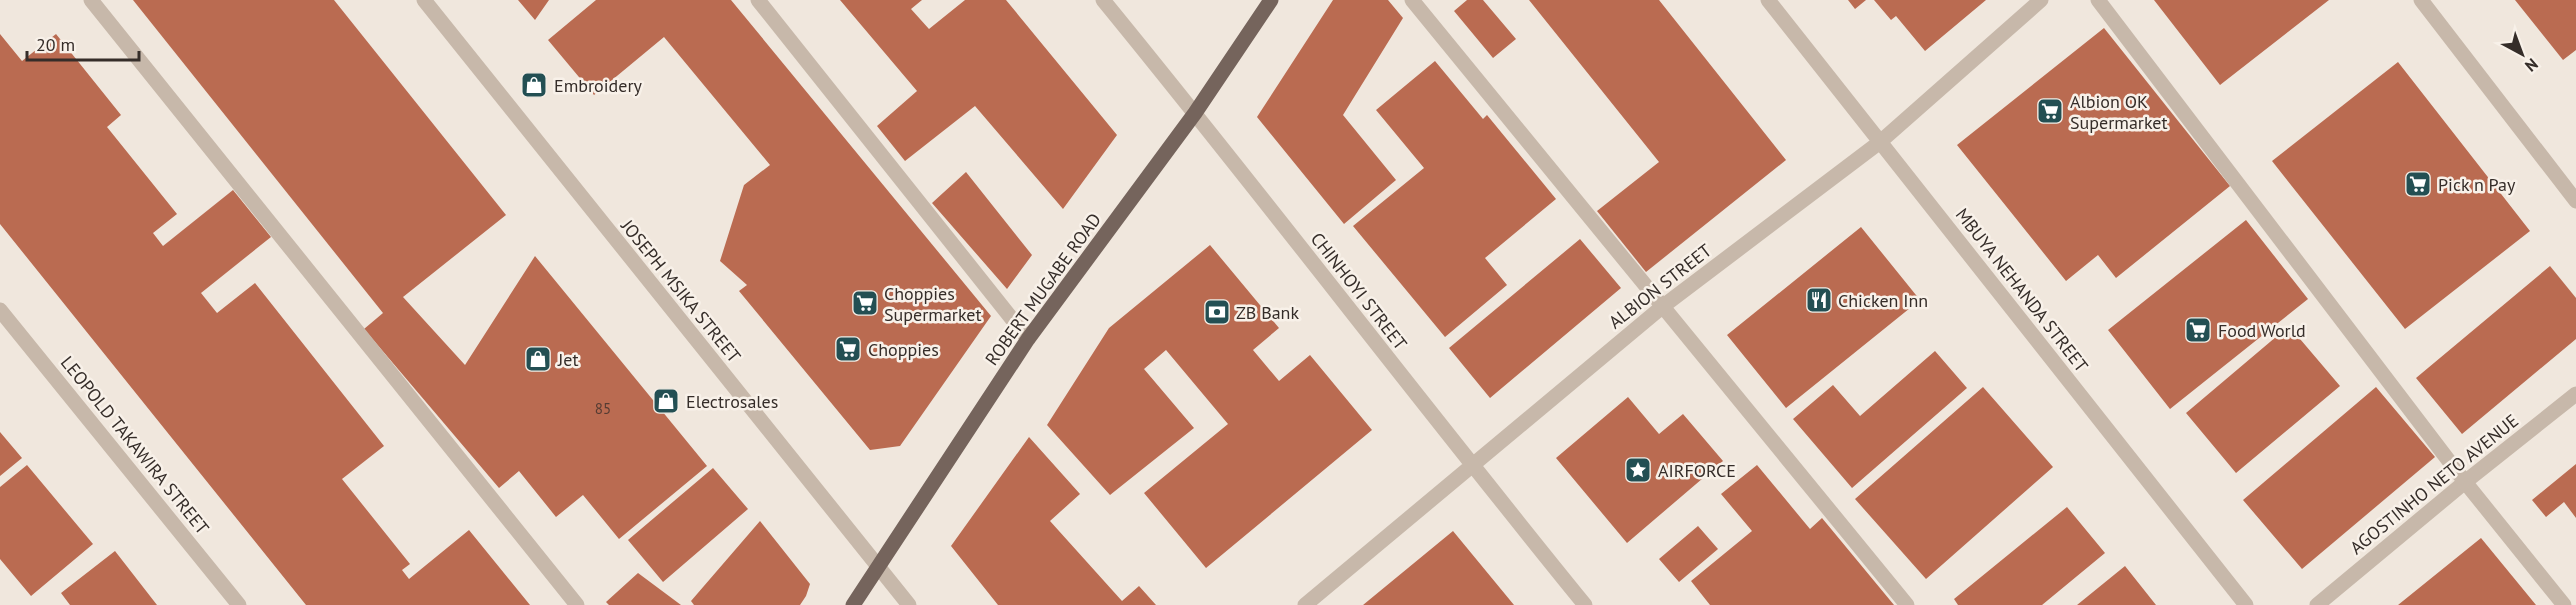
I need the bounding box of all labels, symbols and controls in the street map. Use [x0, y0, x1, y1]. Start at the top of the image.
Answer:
scale bar [27, 24, 140, 62]
north arrow [2492, 24, 2552, 84]
text: 20 m [36, 33, 75, 56]
text: N [2521, 54, 2542, 76]
shop icon: Embroidery [519, 70, 549, 100]
place label: Embroidery [554, 74, 643, 97]
place label: Albion OK Supermarket [2070, 90, 2168, 134]
supermarket icon: Albion OK Supermarket [2035, 96, 2065, 126]
supermarket icon: Pick n Pay [2403, 169, 2433, 199]
place label: Pick n Pay [2438, 173, 2516, 196]
street label: MBUYA NEHANDA STREET [1951, 203, 2093, 377]
street label: ROBERT MUGABE ROAD [980, 208, 1106, 370]
street label: JOSEPH MSIKA STREET [616, 214, 746, 367]
street label: CHINHOYI STREET [1306, 228, 1412, 354]
street label: ALBION STREET [1604, 239, 1716, 333]
place label: Choppies Supermarket [884, 282, 982, 326]
restaurant icon: Chicken Inn [1804, 285, 1834, 315]
supermarket icon: Choppies Supermarket [850, 288, 880, 318]
place label: Chicken Inn [1838, 289, 1928, 312]
bank icon: ZB Bank [1202, 297, 1232, 327]
place label: ZB Bank [1236, 301, 1299, 324]
supermarket icon: Food World [2183, 315, 2213, 345]
place label: Food World [2218, 319, 2306, 342]
supermarket icon: Choppies [833, 334, 863, 364]
place label: Choppies [868, 338, 939, 361]
shop icon: Jet [523, 344, 553, 374]
place label: Jet [557, 348, 578, 371]
street label: LEOPOLD TAKAWIRA STREET [56, 351, 214, 539]
shop icon: Electrosales [651, 386, 681, 416]
place label: Electrosales [686, 390, 778, 413]
house number: 85 [595, 399, 611, 418]
street label: AGOSTINHO NETO AVENUE [2345, 409, 2523, 559]
place icon: AIRFORCE [1623, 455, 1653, 485]
place label: AIRFORCE [1658, 459, 1736, 482]

